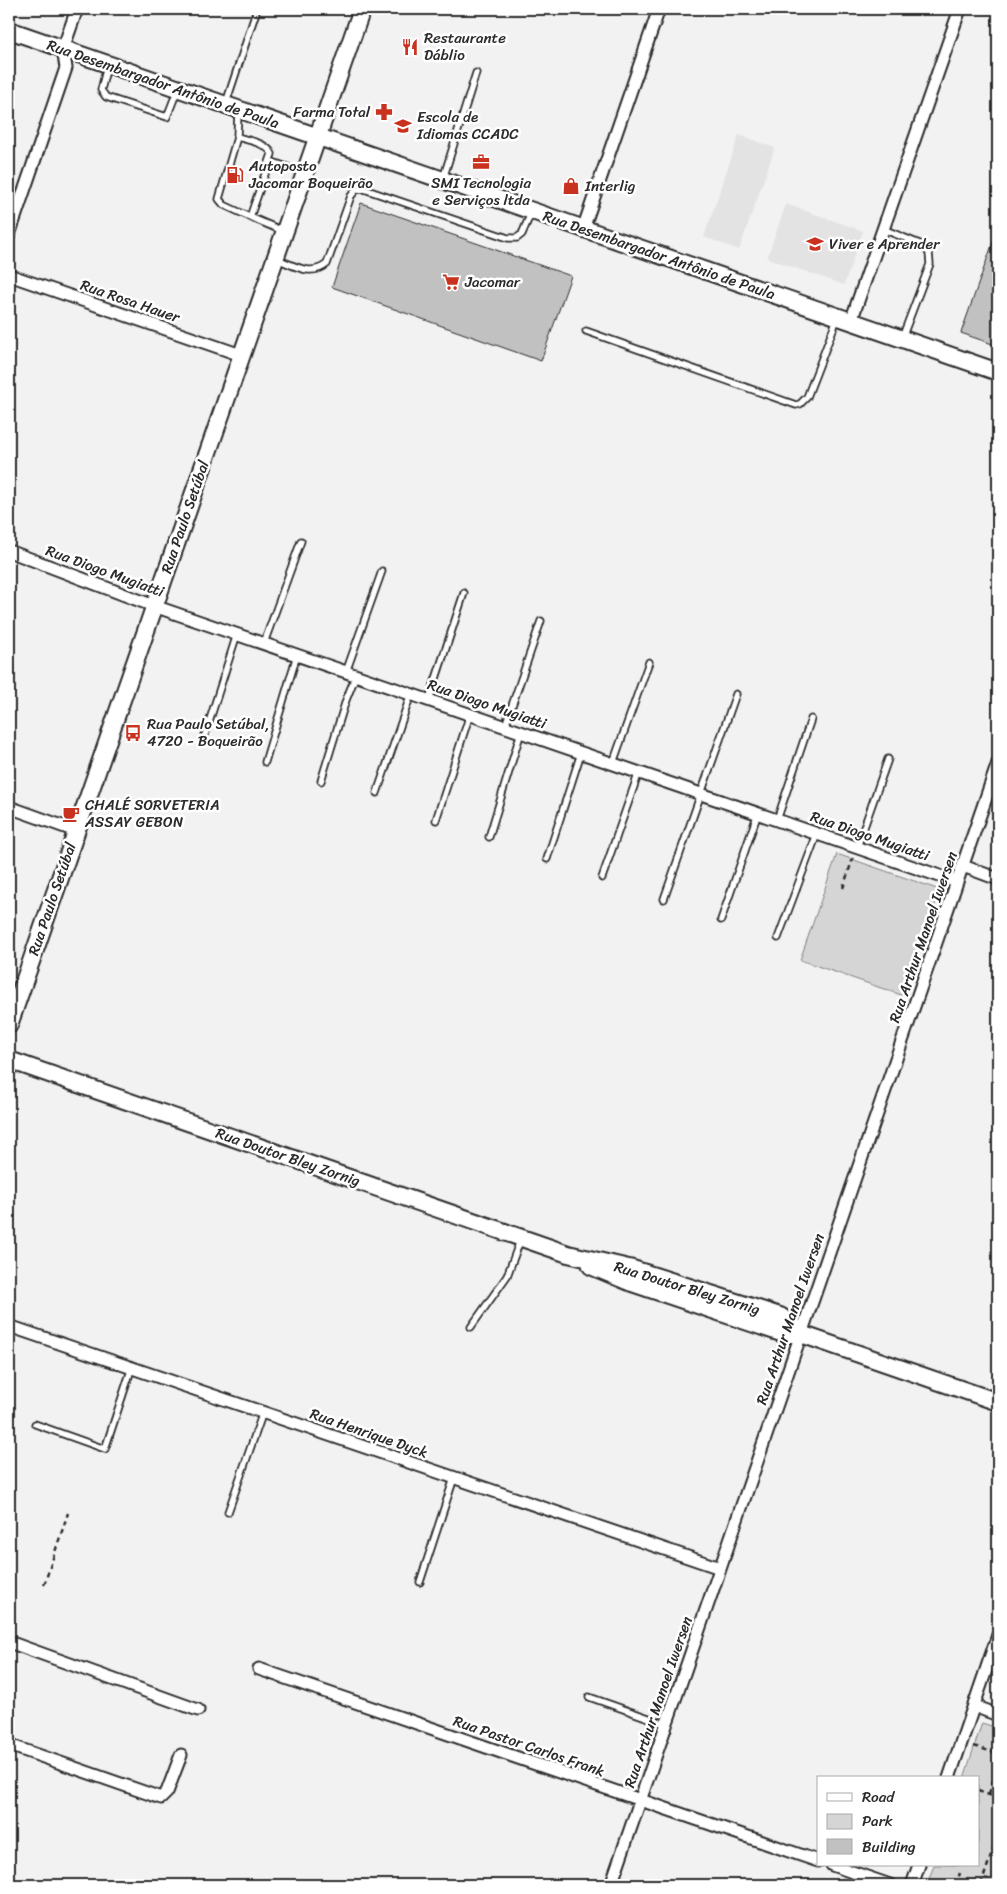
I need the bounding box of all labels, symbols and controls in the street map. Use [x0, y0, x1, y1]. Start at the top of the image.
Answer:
place label: Restaurante Dáblio [424, 25, 506, 68]
street label: Rua Desembargador Antônio de Paula [43, 32, 283, 136]
restaurant icon: Restaurante Dáblio [400, 37, 420, 57]
place label: Farma Total [293, 99, 371, 125]
pharmacy icon: Farma Total [374, 102, 394, 122]
place label: Escola de Idiomas CCADC [416, 104, 519, 147]
school or university icon: Escola de Idiomas CCADC [393, 116, 413, 136]
office icon: SMI Tecnologia e Serviços ltda [471, 152, 491, 172]
place label: Autoposto Jacomar Boqueirão [248, 153, 373, 196]
fuel station icon: Autoposto Jacomar Boqueirão [225, 165, 245, 185]
place label: SMI Tecnologia e Serviços ltda [431, 170, 531, 213]
place label: Interlig [584, 173, 636, 199]
shop icon: Interlig [561, 176, 581, 196]
street label: Rua Desembargador Antônio de Paula [539, 203, 779, 307]
place label: Viver e Aprender [829, 231, 940, 257]
school or university icon: Viver e Aprender [805, 234, 825, 254]
place label: Jacomar [464, 269, 521, 295]
street label: Rua Rosa Hauer [77, 272, 184, 330]
supermarket icon: Jacomar [441, 272, 461, 292]
street label: Rua Paulo Setúbal [153, 456, 217, 577]
street label: Rua Diogo Mugiatti [42, 538, 169, 605]
street label: Rua Diogo Mugiatti [424, 671, 551, 737]
place label: Rua Paulo Setúbal, 4720 - Boqueirão [147, 711, 269, 754]
bus stop icon: Rua Paulo Setúbal, 4720 - Boqueirão [123, 723, 143, 743]
place label: CHALÉ SORVETERIA ASSAY GEBON [84, 792, 220, 835]
street label: Rua Diogo Mugiatti [807, 803, 934, 869]
cafe icon: CHALÉ SORVETERIA ASSAY GEBON [61, 804, 81, 824]
street label: Rua Paulo Setúbal [20, 838, 84, 959]
street label: Rua Arthur Manoel Iwersen [881, 848, 965, 1026]
street label: Rua Doutor Bley Zornig [212, 1120, 364, 1194]
street label: Rua Arthur Manoel Iwersen [748, 1230, 832, 1408]
street label: Rua Doutor Bley Zornig [611, 1253, 764, 1323]
street label: Rua Henrique Dyck [306, 1401, 432, 1465]
street label: Rua Arthur Manoel Iwersen [616, 1613, 700, 1791]
street label: Rua Pastor Carlos Frank [450, 1708, 608, 1784]
legend [817, 1776, 980, 1866]
text: Road [862, 1784, 895, 1810]
text: Park [862, 1808, 893, 1834]
text: Building [862, 1834, 916, 1860]

